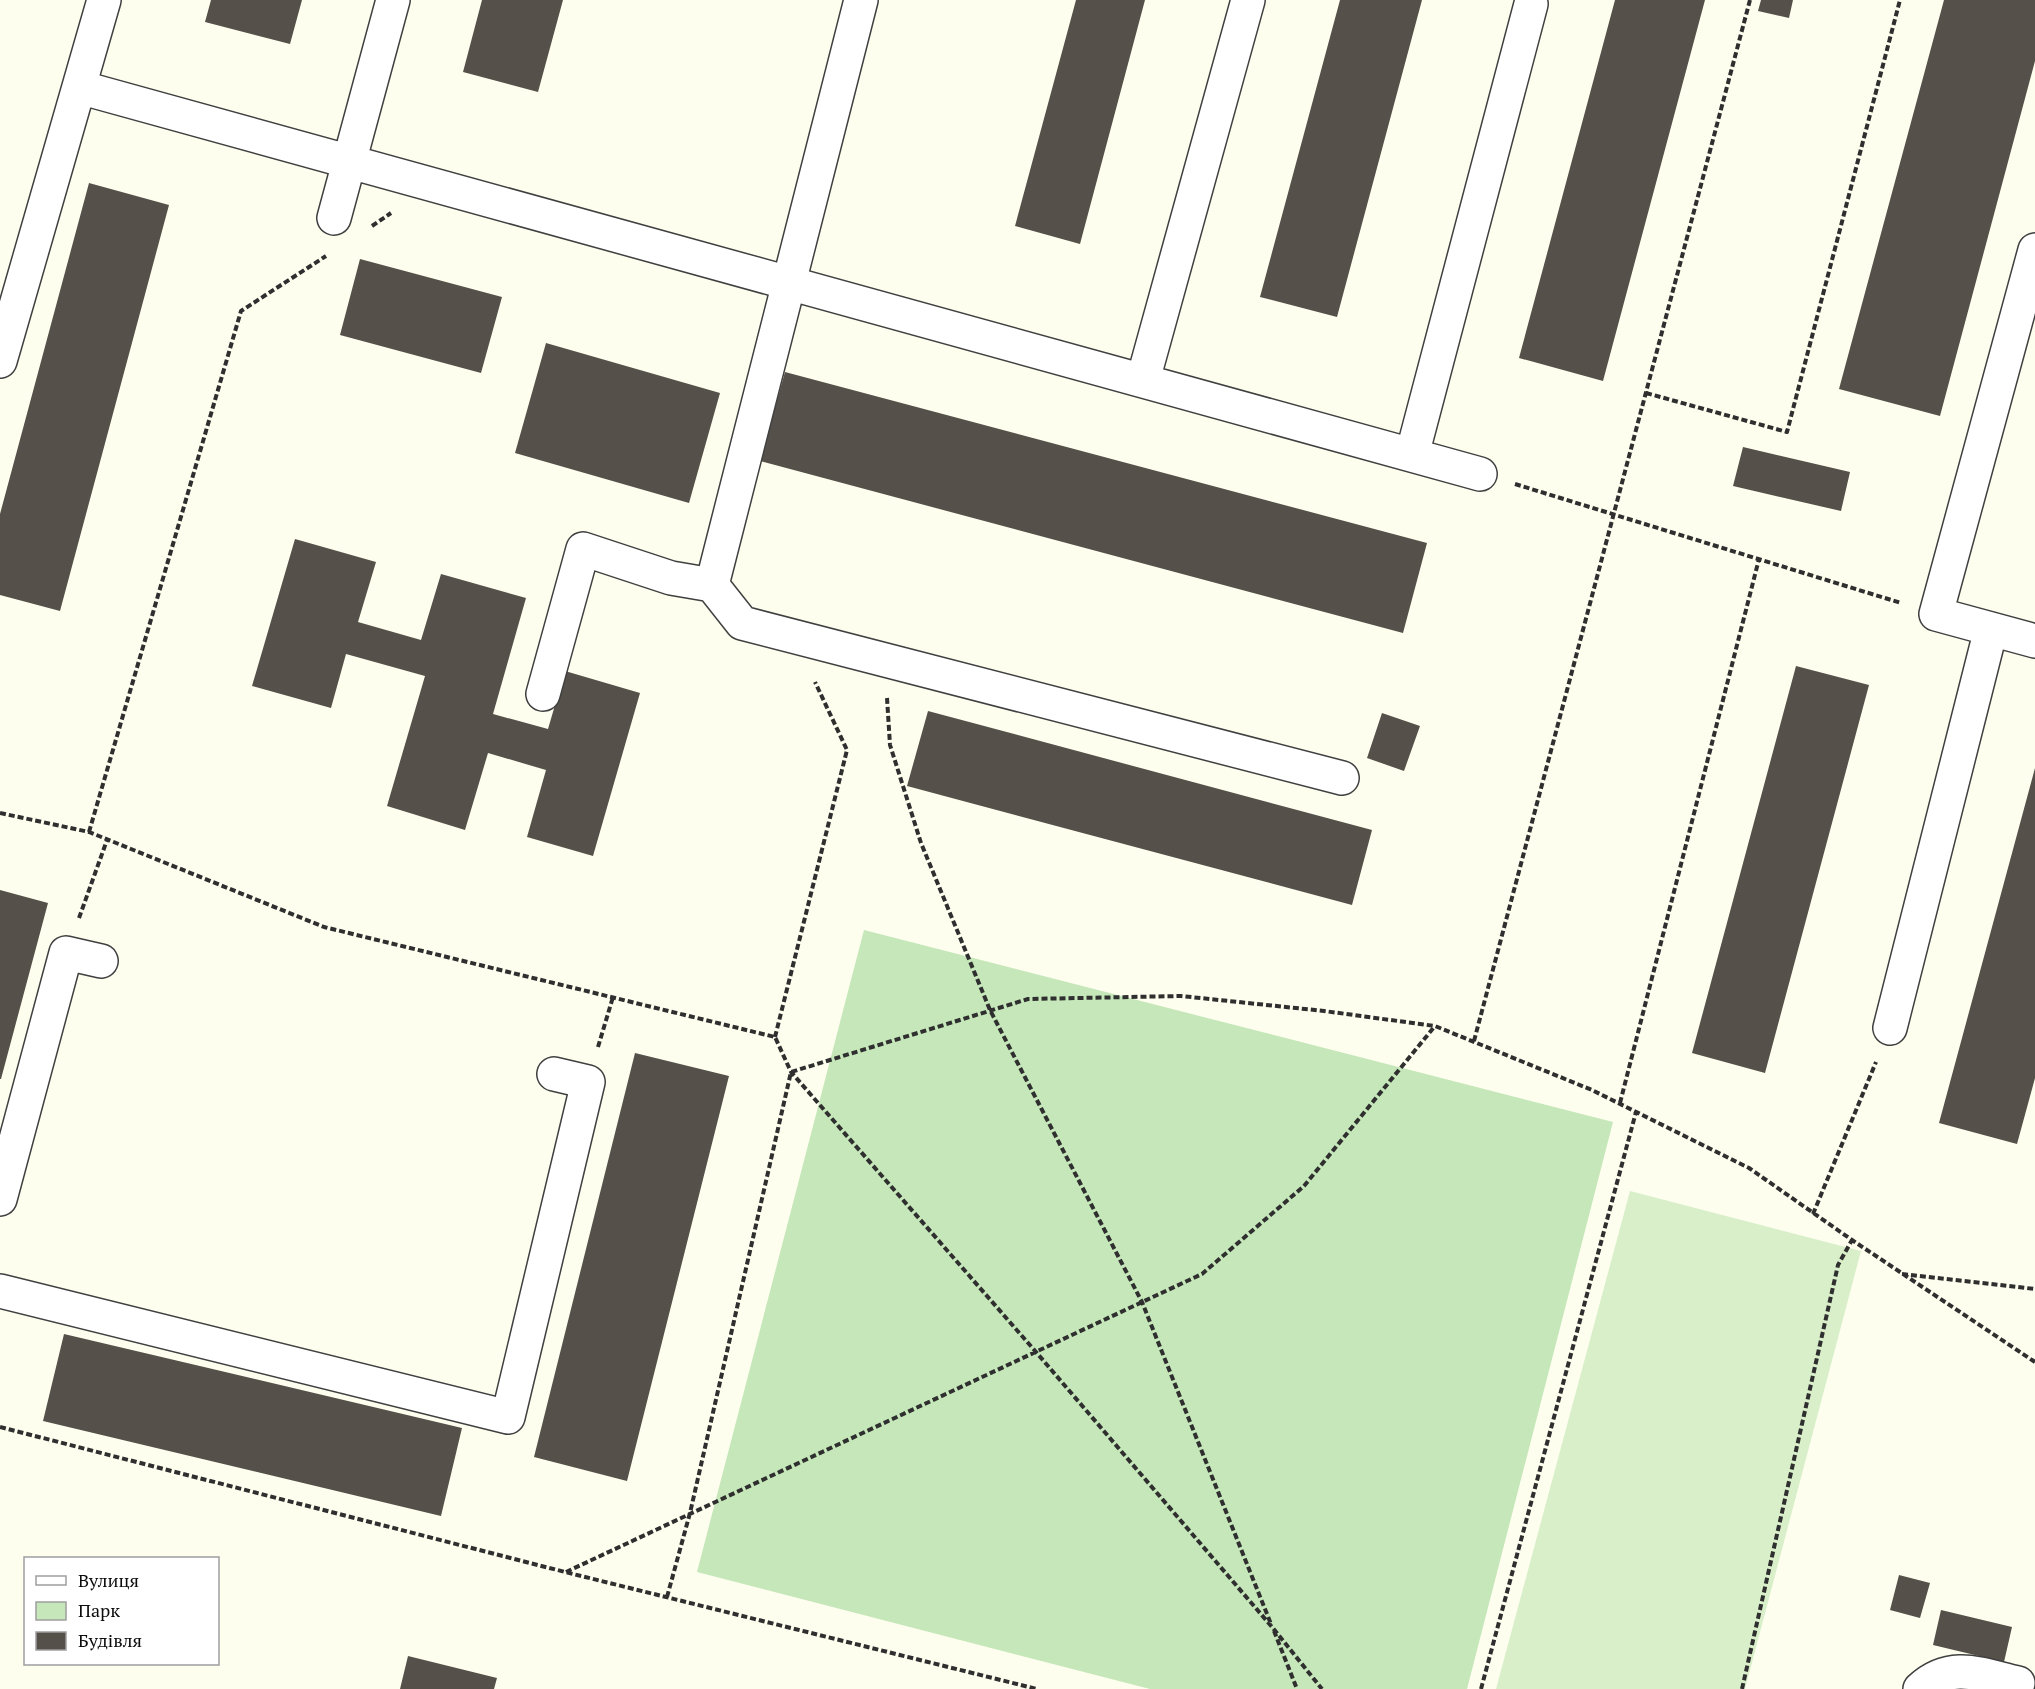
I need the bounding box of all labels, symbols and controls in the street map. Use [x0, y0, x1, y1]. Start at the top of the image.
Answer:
legend [24, 1557, 219, 1665]
text: Вулиця [78, 1568, 139, 1592]
text: Парк [78, 1598, 120, 1622]
text: Будівля [78, 1628, 142, 1652]

